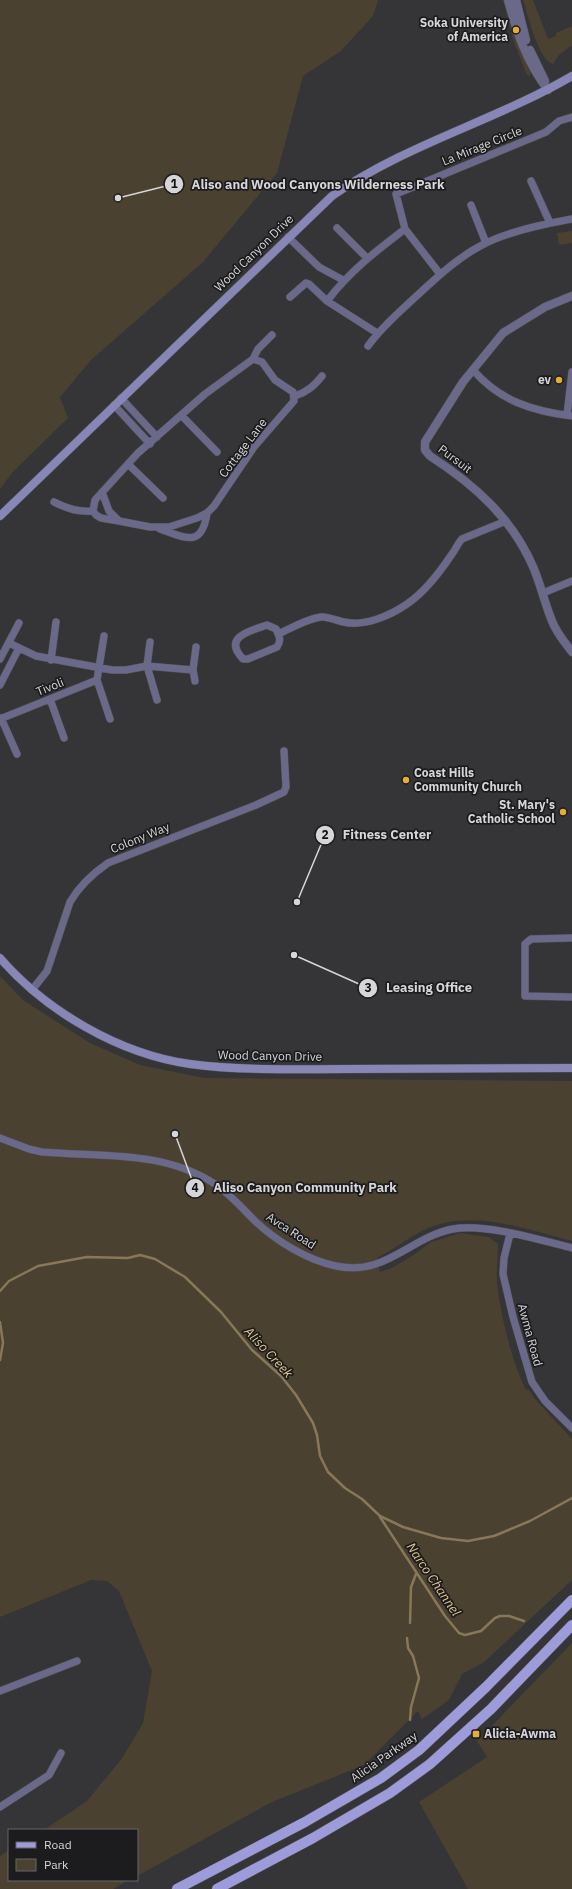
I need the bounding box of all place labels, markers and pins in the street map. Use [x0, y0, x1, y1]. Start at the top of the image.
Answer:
place label: Soka University of America [420, 15, 509, 44]
marker: Soka University of America [511, 25, 521, 35]
callout: Aliso and Wood Canyons Wilderness Park [164, 172, 453, 197]
place label: ev [538, 372, 552, 387]
marker: ev [554, 375, 564, 385]
place label: Coast Hills Community Church [414, 765, 522, 794]
marker: Coast Hills Community Church [401, 775, 411, 785]
place label: St. Mary's Catholic School [468, 797, 555, 826]
marker: St. Mary's Catholic School [558, 807, 568, 817]
callout: Fitness Center [315, 822, 439, 847]
callout: Leasing Office [358, 975, 480, 1000]
callout: Aliso Canyon Community Park [185, 1175, 404, 1200]
place label: Alicia-Awma [484, 1726, 556, 1741]
marker: Alicia-Awma [471, 1729, 481, 1739]

